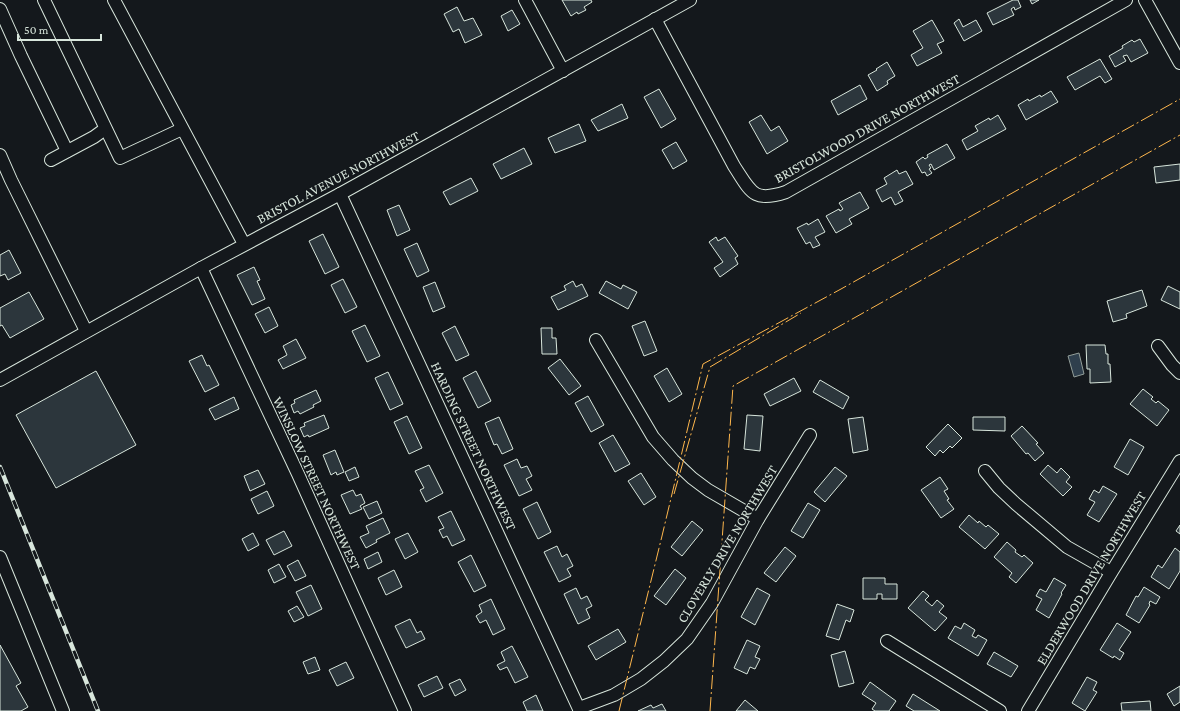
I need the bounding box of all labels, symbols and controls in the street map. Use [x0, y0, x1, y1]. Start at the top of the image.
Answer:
scale bar [18, 16, 101, 42]
text: 50 m [24, 23, 49, 37]
street label: BRISTOLWOOD DRIVE NORTHWEST [771, 70, 963, 186]
street label: BRISTOL AVENUE NORTHWEST [254, 127, 422, 227]
street label: HARDING STREET NORTHWEST [428, 359, 520, 533]
street label: WINSLOW STREET NORTHWEST [270, 394, 364, 572]
street label: CLOVERLY DRIVE NORTHWEST [674, 462, 781, 626]
street label: ELDERWOOD DRIVE NORTHWEST [1033, 488, 1149, 668]

